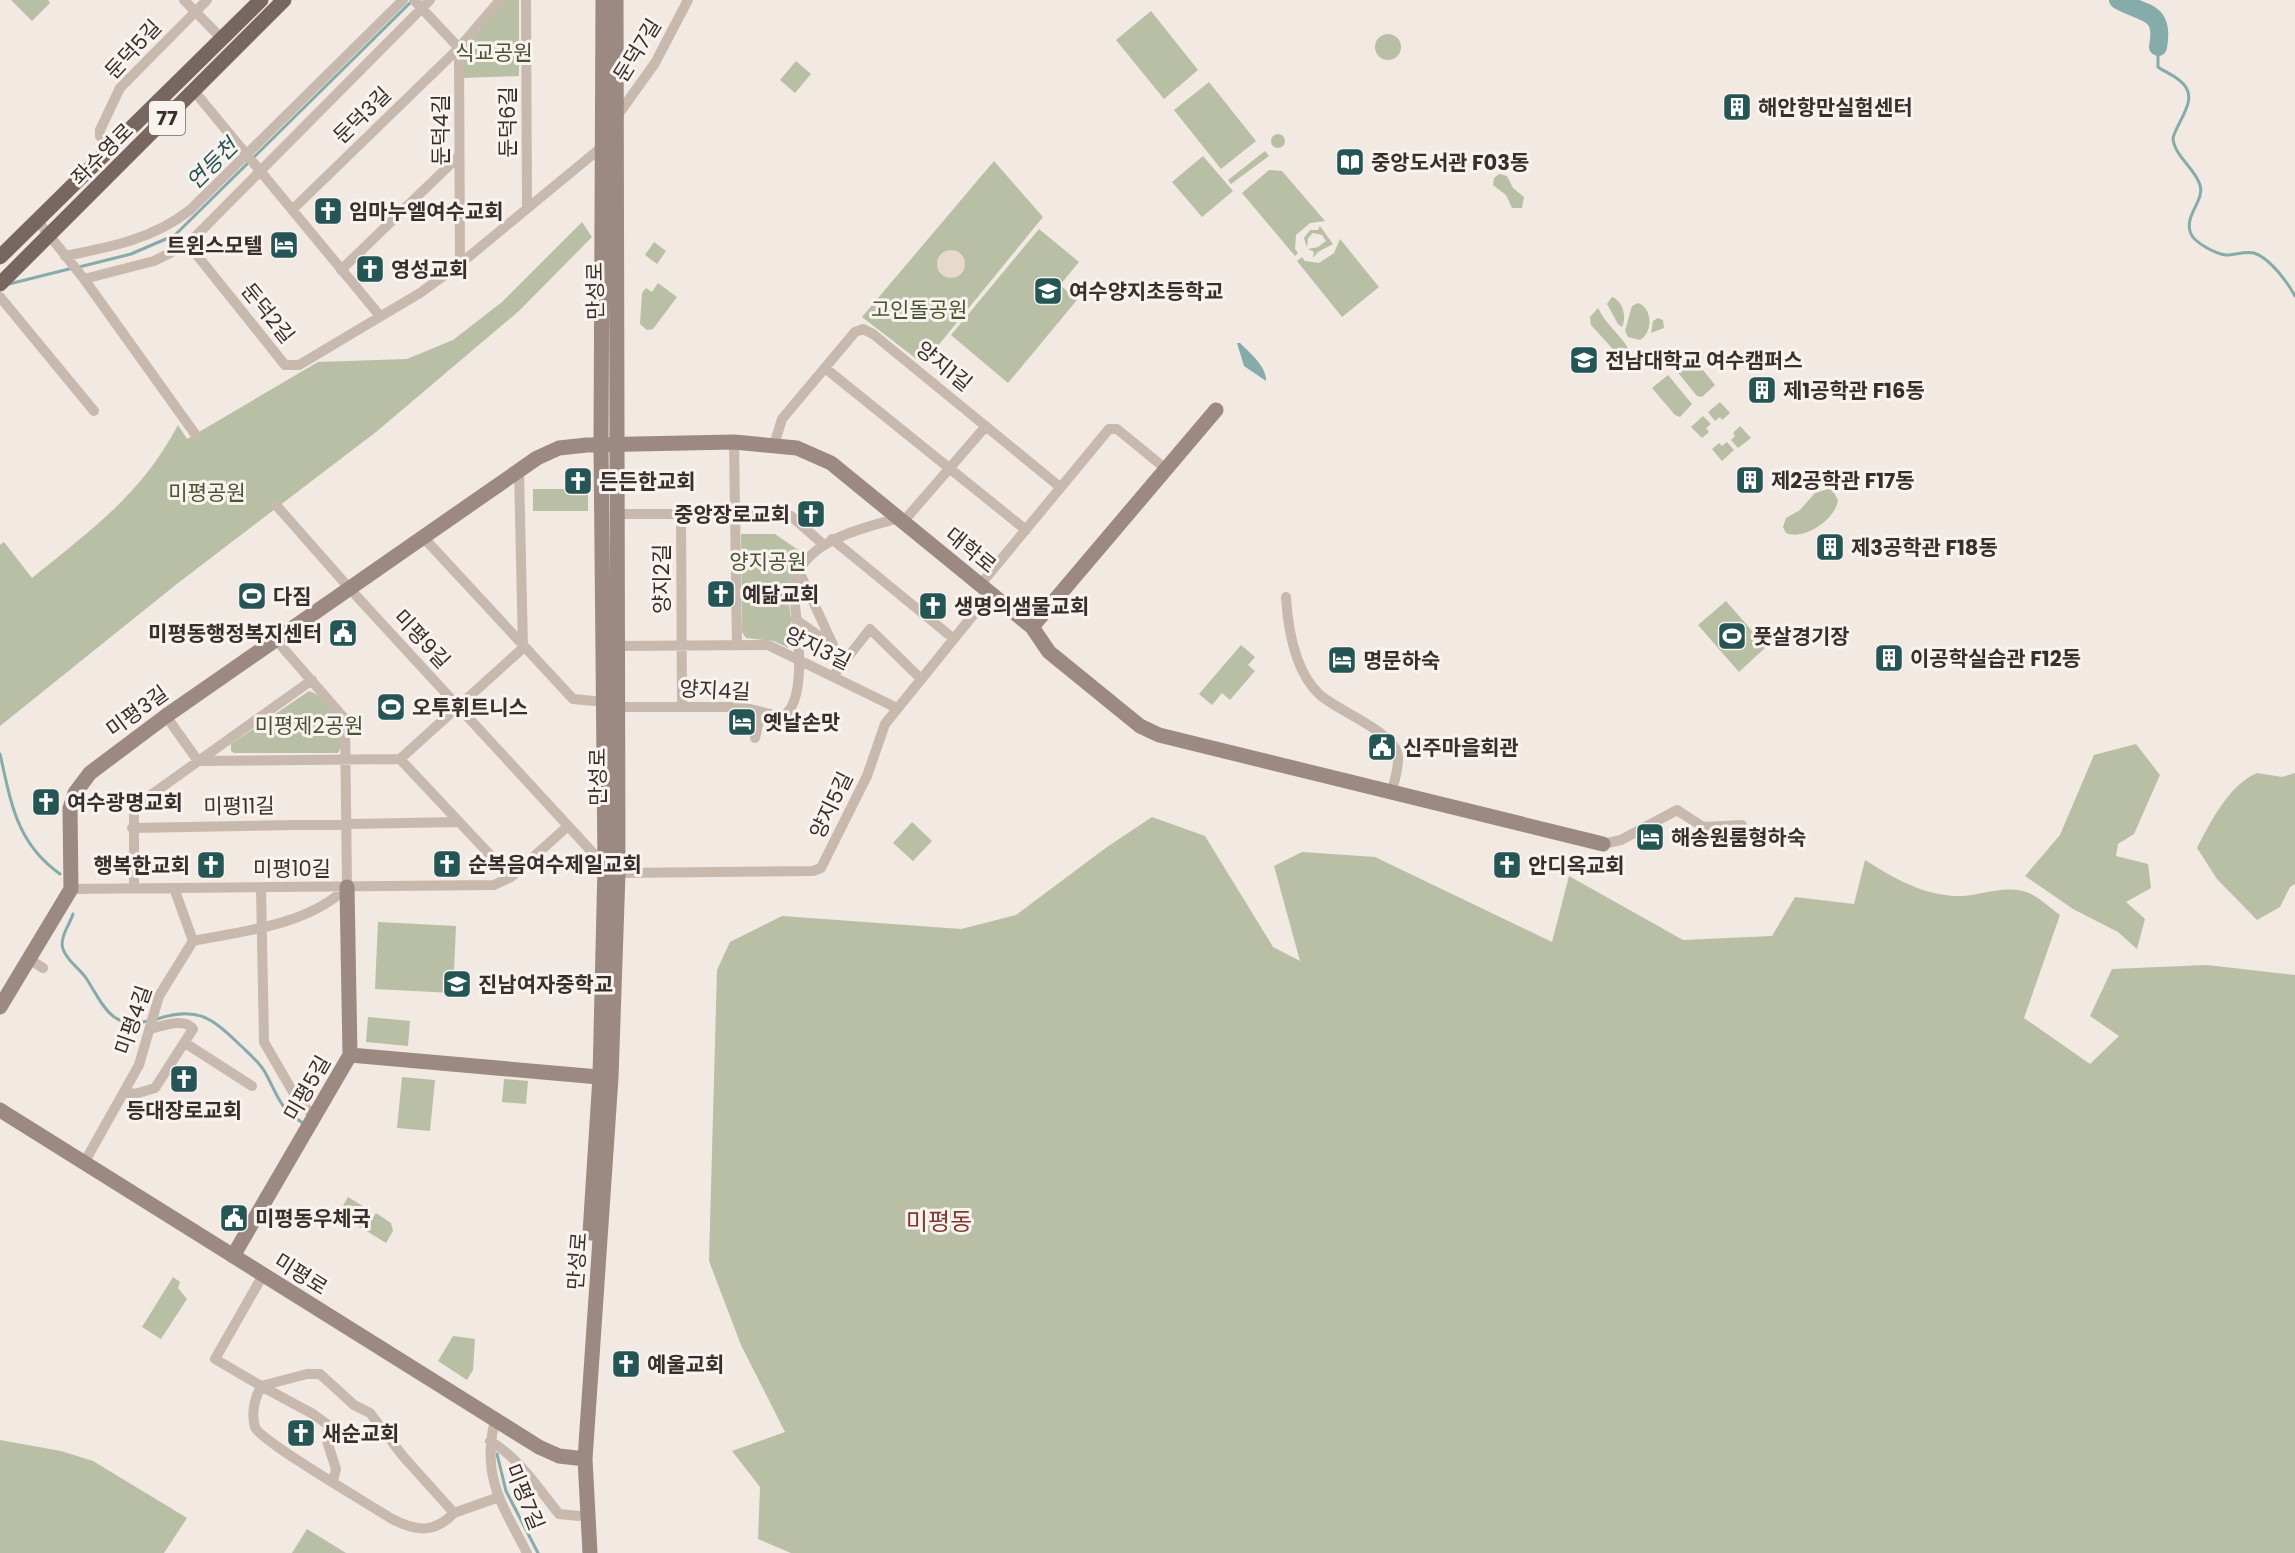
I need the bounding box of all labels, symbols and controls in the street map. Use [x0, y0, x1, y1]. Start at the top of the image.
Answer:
street label: 둔덕5길 [98, 13, 168, 85]
street label: 둔덕7길 [606, 13, 668, 87]
park label: 식교공원 [455, 38, 533, 67]
street label: 둔덕3길 [327, 80, 397, 150]
street label: 둔덕6길 [493, 86, 522, 158]
building icon: 해안항만실험센터 [1721, 91, 1753, 123]
place label: 해안항만실험센터 [1758, 93, 1913, 122]
street label: 둔덕4길 [426, 94, 455, 166]
road number: 77 [149, 101, 185, 135]
street label: 좌수영로 [64, 116, 140, 192]
water label: 연등천 [180, 130, 246, 196]
library icon: 중앙도서관 F03동 [1334, 146, 1366, 178]
place label: 중앙도서관 F03동 [1371, 148, 1529, 177]
church icon: 임마누엘여수교회 [312, 195, 344, 227]
place label: 임마누엘여수교회 [349, 197, 504, 226]
hotel icon: 트윈스모텔 [268, 229, 300, 261]
place label: 트윈스모텔 [166, 231, 263, 260]
church icon: 영성교회 [354, 253, 386, 285]
place label: 영성교회 [391, 255, 468, 284]
street label: 만성로 [580, 262, 610, 320]
school or university icon: 여수양지초등학교 [1032, 275, 1064, 307]
street label: 둔덕2길 [235, 277, 301, 349]
place label: 여수양지초등학교 [1069, 277, 1224, 306]
park label: 고인돌공원 [871, 295, 967, 324]
street label: 양지1길 [910, 334, 978, 398]
school or university icon: 전남대학교 여수캠퍼스 [1568, 344, 1600, 376]
place label: 전남대학교 여수캠퍼스 [1605, 346, 1803, 375]
building icon: 제1공학관 F16동 [1746, 374, 1778, 406]
place label: 제1공학관 F16동 [1783, 376, 1925, 405]
building icon: 제2공학관 F17동 [1734, 464, 1766, 496]
church icon: 든든한교회 [562, 465, 594, 497]
place label: 제2공학관 F17동 [1771, 466, 1915, 495]
place label: 든든한교회 [599, 467, 696, 496]
park label: 미평공원 [168, 478, 246, 507]
church icon: 중앙장로교회 [795, 498, 827, 530]
place label: 중앙장로교회 [674, 500, 790, 529]
street label: 대학로 [939, 520, 1003, 580]
building icon: 제3공학관 F18동 [1814, 531, 1846, 563]
place label: 제3공학관 F18동 [1851, 533, 1998, 562]
street label: 양지2길 [647, 544, 676, 614]
park label: 양지공원 [729, 547, 807, 576]
church icon: 예닮교회 [705, 578, 737, 610]
sports icon: 다짐 [236, 580, 268, 612]
place label: 예닮교회 [742, 580, 819, 609]
place label: 다짐 [273, 582, 312, 611]
church icon: 생명의샘물교회 [917, 590, 949, 622]
place label: 생명의샘물교회 [954, 592, 1089, 621]
street label: 미평9길 [387, 603, 457, 675]
public building icon: 미평동행정복지센터 [327, 617, 359, 649]
place label: 미평동행정복지센터 [148, 619, 322, 648]
street label: 양지3길 [780, 620, 856, 676]
sports icon: 풋살경기장 [1716, 620, 1748, 652]
place label: 풋살경기장 [1753, 622, 1850, 651]
building icon: 이공학실습관 F12동 [1873, 642, 1905, 674]
hotel icon: 명문하숙 [1326, 644, 1358, 676]
place label: 이공학실습관 F12동 [1910, 644, 2081, 673]
place label: 명문하숙 [1363, 646, 1440, 675]
street label: 양지4길 [679, 674, 751, 706]
street label: 미평3길 [100, 679, 174, 743]
sports icon: 오투휘트니스 [375, 691, 407, 723]
place label: 오투휘트니스 [412, 693, 528, 722]
hotel icon: 옛날손맛 [726, 706, 758, 738]
place label: 옛날손맛 [763, 708, 840, 737]
park label: 미평제2공원 [255, 711, 363, 740]
public building icon: 신주마을회관 [1366, 731, 1398, 763]
place label: 신주마을회관 [1403, 733, 1519, 762]
street label: 만성로 [583, 748, 612, 806]
street label: 양지5길 [802, 767, 860, 843]
church icon: 여수광명교회 [30, 786, 62, 818]
place label: 여수광명교회 [67, 788, 183, 817]
street label: 미평11길 [203, 791, 275, 821]
hotel icon: 해송원룸형하숙 [1634, 821, 1666, 853]
place label: 해송원룸형하숙 [1671, 823, 1806, 852]
church icon: 순복음여수제일교회 [431, 848, 463, 880]
church icon: 행복한교회 [195, 849, 227, 881]
church icon: 안디옥교회 [1491, 849, 1523, 881]
place label: 순복음여수제일교회 [468, 850, 642, 879]
place label: 행복한교회 [93, 851, 190, 880]
place label: 안디옥교회 [1528, 851, 1625, 880]
street label: 미평10길 [253, 854, 331, 883]
school or university icon: 진남여자중학교 [441, 968, 473, 1000]
place label: 진남여자중학교 [478, 970, 613, 999]
street label: 미평4길 [108, 982, 158, 1058]
street label: 미평5길 [277, 1050, 337, 1126]
church icon: 등대장로교회 [168, 1063, 200, 1095]
place label: 등대장로교회 [126, 1096, 242, 1125]
public building icon: 미평동우체국 [218, 1202, 250, 1234]
place label: 미평동우체국 [255, 1204, 371, 1233]
district label: 미평동 [906, 1205, 972, 1238]
street label: 만성로 [561, 1231, 593, 1291]
street label: 미평로 [269, 1246, 333, 1302]
church icon: 예울교회 [610, 1348, 642, 1380]
place label: 예울교회 [647, 1350, 724, 1379]
church icon: 새순교회 [285, 1417, 317, 1449]
place label: 새순교회 [322, 1419, 399, 1448]
street label: 미평7길 [499, 1459, 551, 1535]

